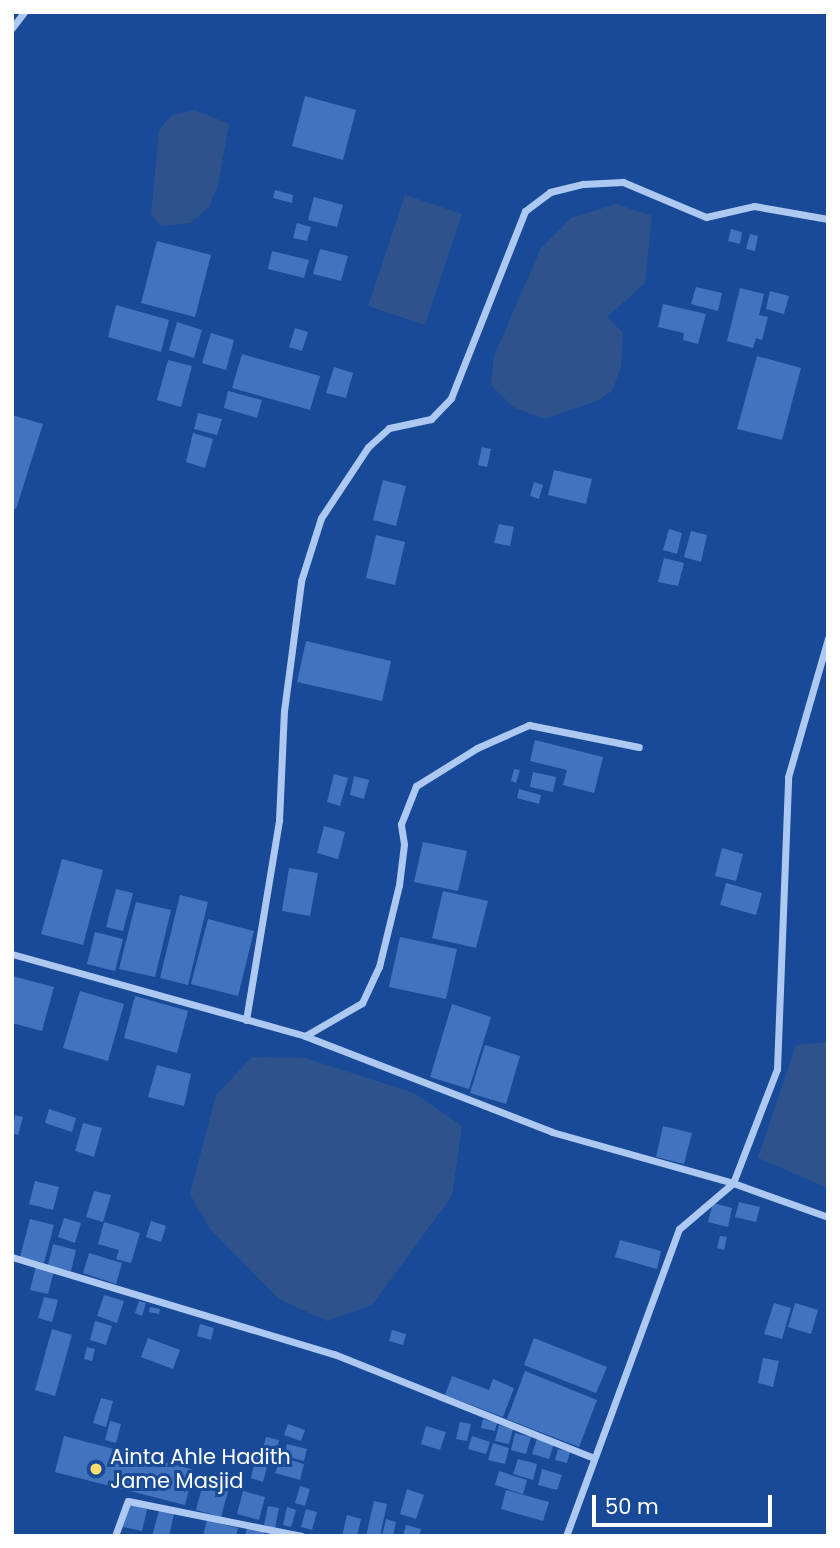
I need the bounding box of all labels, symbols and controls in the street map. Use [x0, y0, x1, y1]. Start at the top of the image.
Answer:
place label: Ainta Ahle Hadith Jame Masjid [110, 1444, 291, 1494]
marker: Ainta Ahle Hadith Jame Masjid [88, 1461, 104, 1477]
scale bar [595, 1482, 775, 1526]
text: 50 m [605, 1492, 659, 1521]

